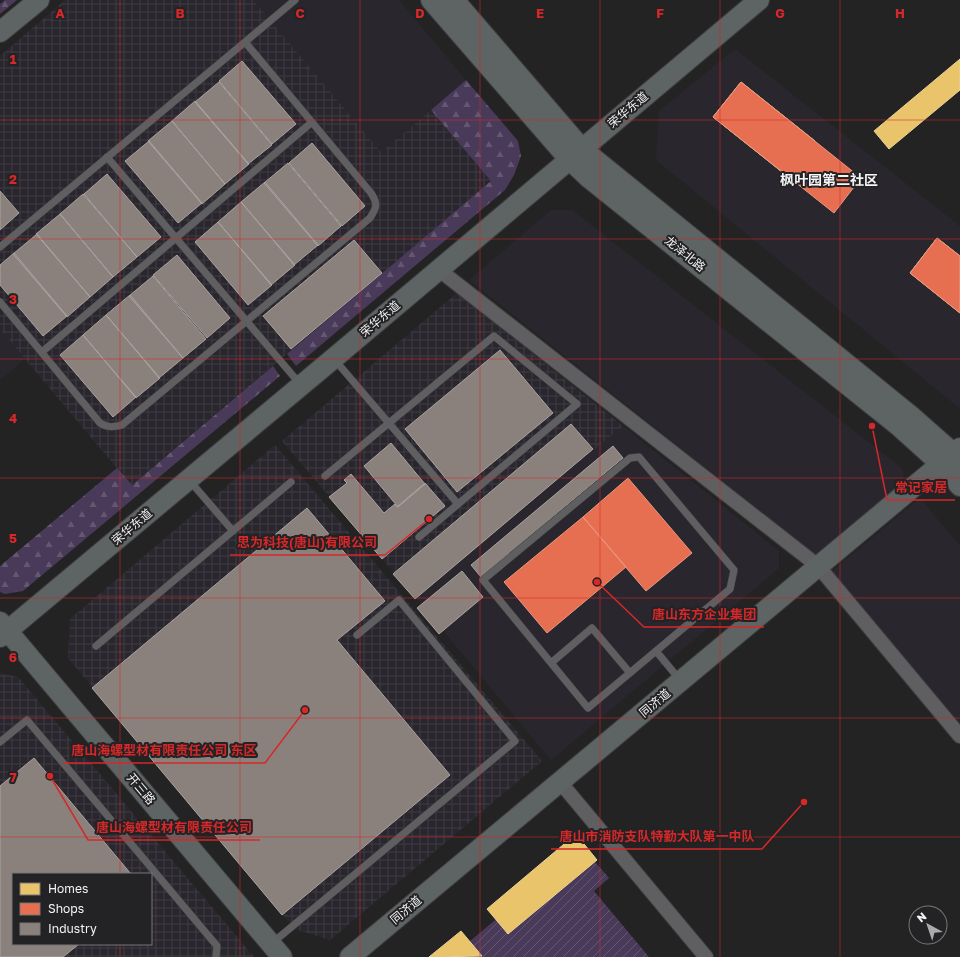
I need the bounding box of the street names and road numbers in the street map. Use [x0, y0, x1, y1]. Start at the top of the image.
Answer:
street label: 荣华东道 [604, 88, 651, 131]
street label: 龙泽北路 [662, 233, 709, 275]
street label: 荣华东道 [356, 297, 403, 340]
street label: 荣华东道 [108, 505, 155, 548]
street label: 同济道 [636, 685, 673, 720]
street label: 开三路 [124, 770, 159, 807]
street label: 同济道 [387, 892, 424, 927]

